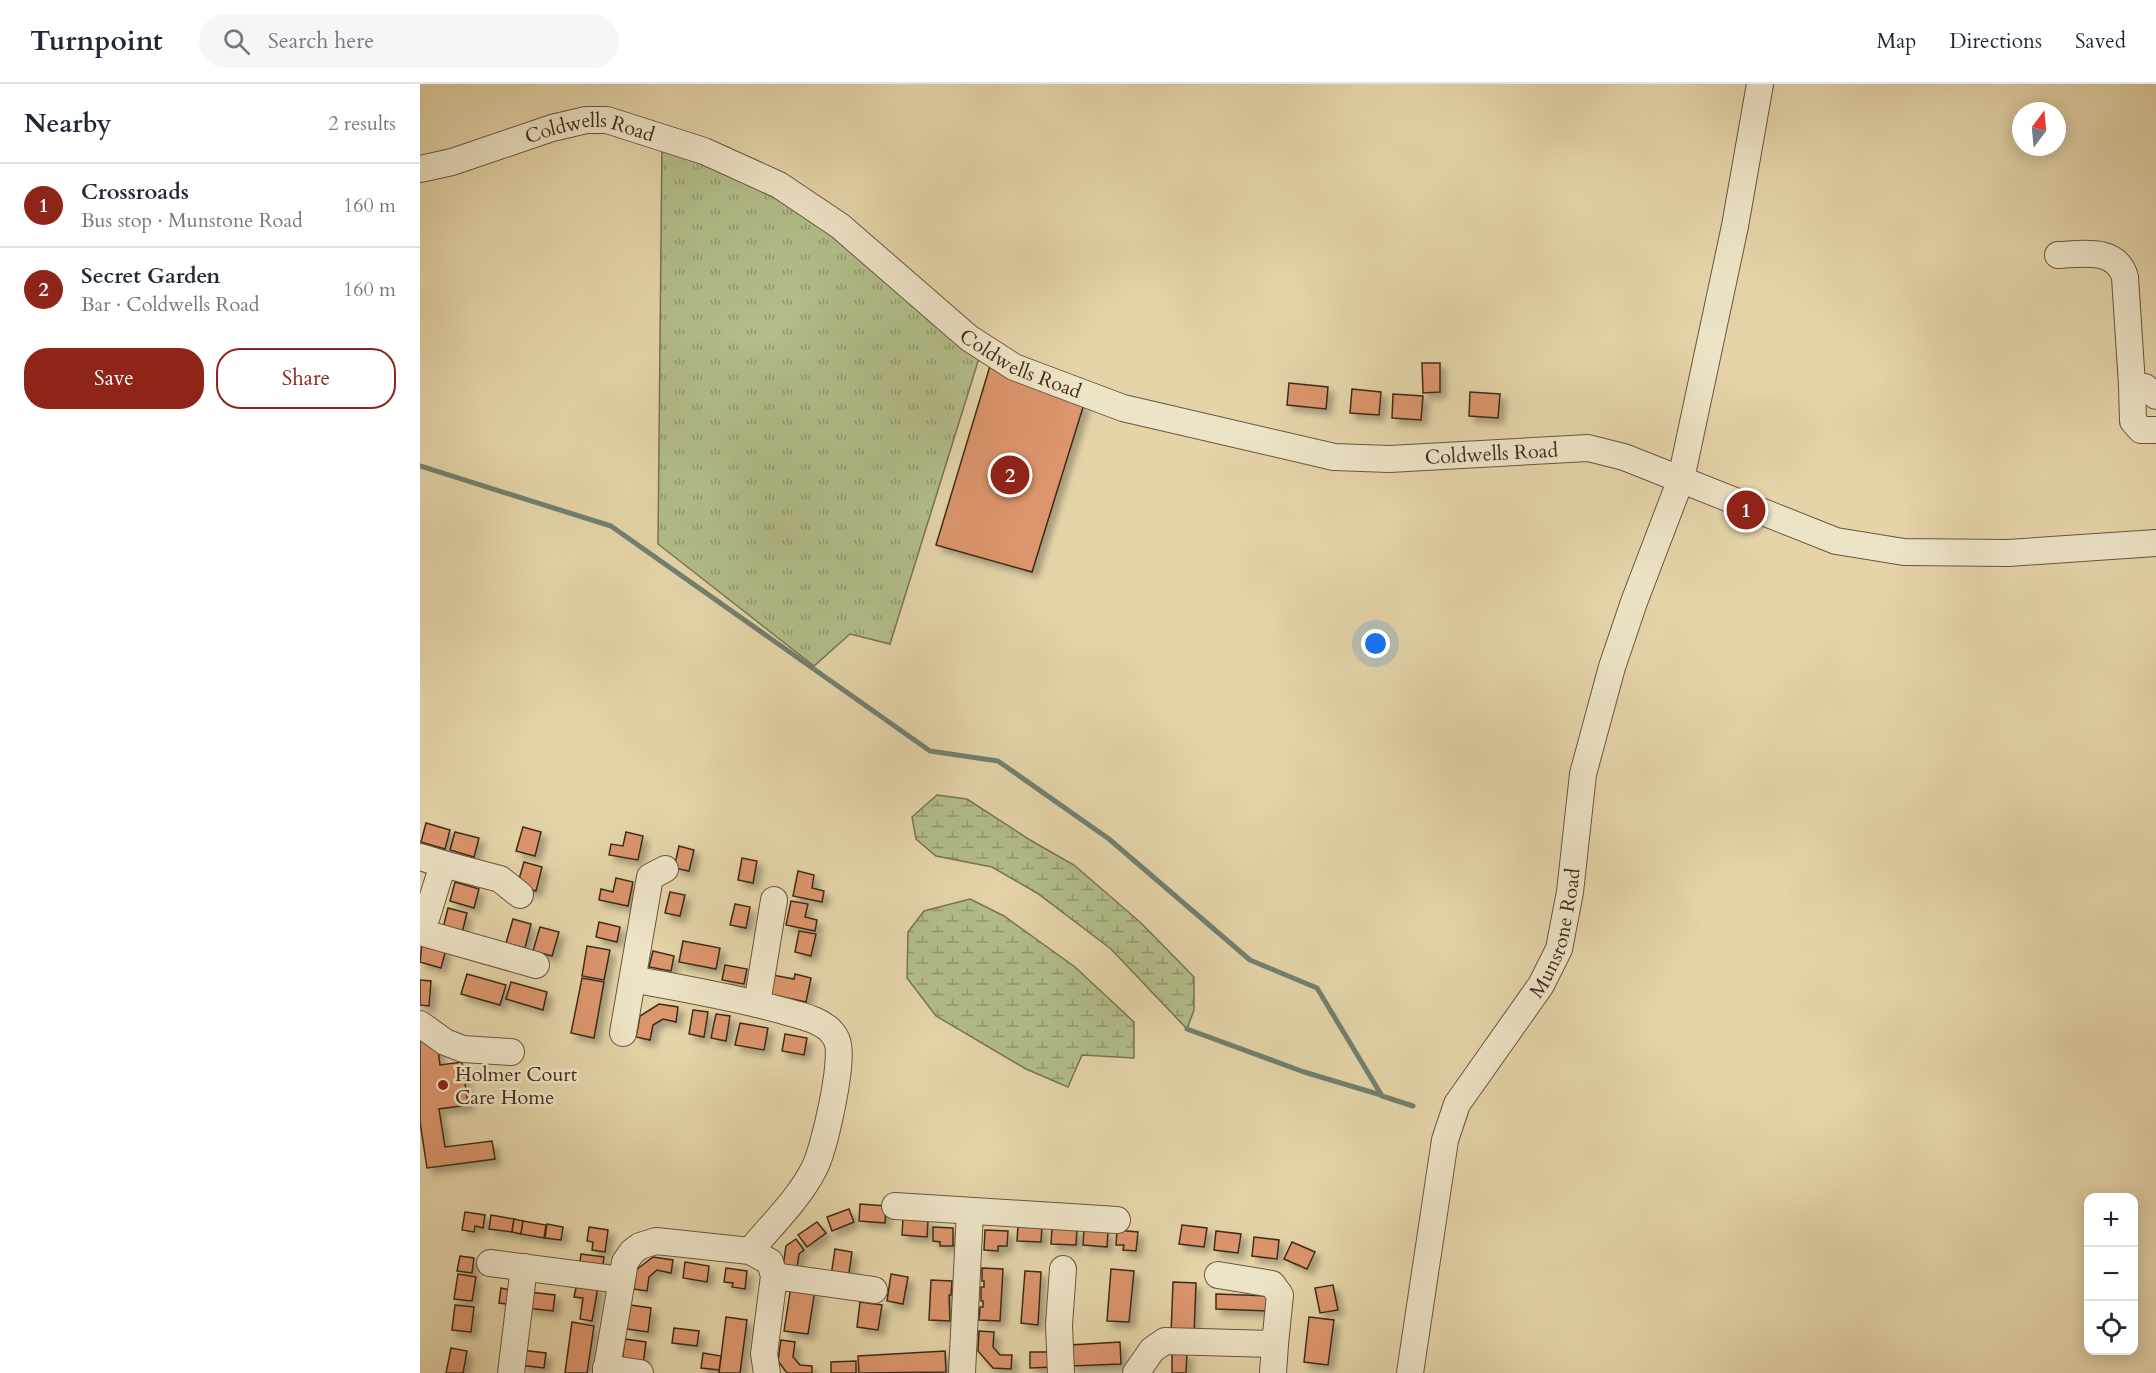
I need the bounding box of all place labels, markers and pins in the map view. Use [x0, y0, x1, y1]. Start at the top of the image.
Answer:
pin: 2 [990, 452, 1030, 498]
pin: 1 [1726, 488, 1766, 532]
place label: Holmer Court Care Home [455, 1061, 578, 1111]
marker: Holmer Court Care Home [436, 1078, 450, 1092]

